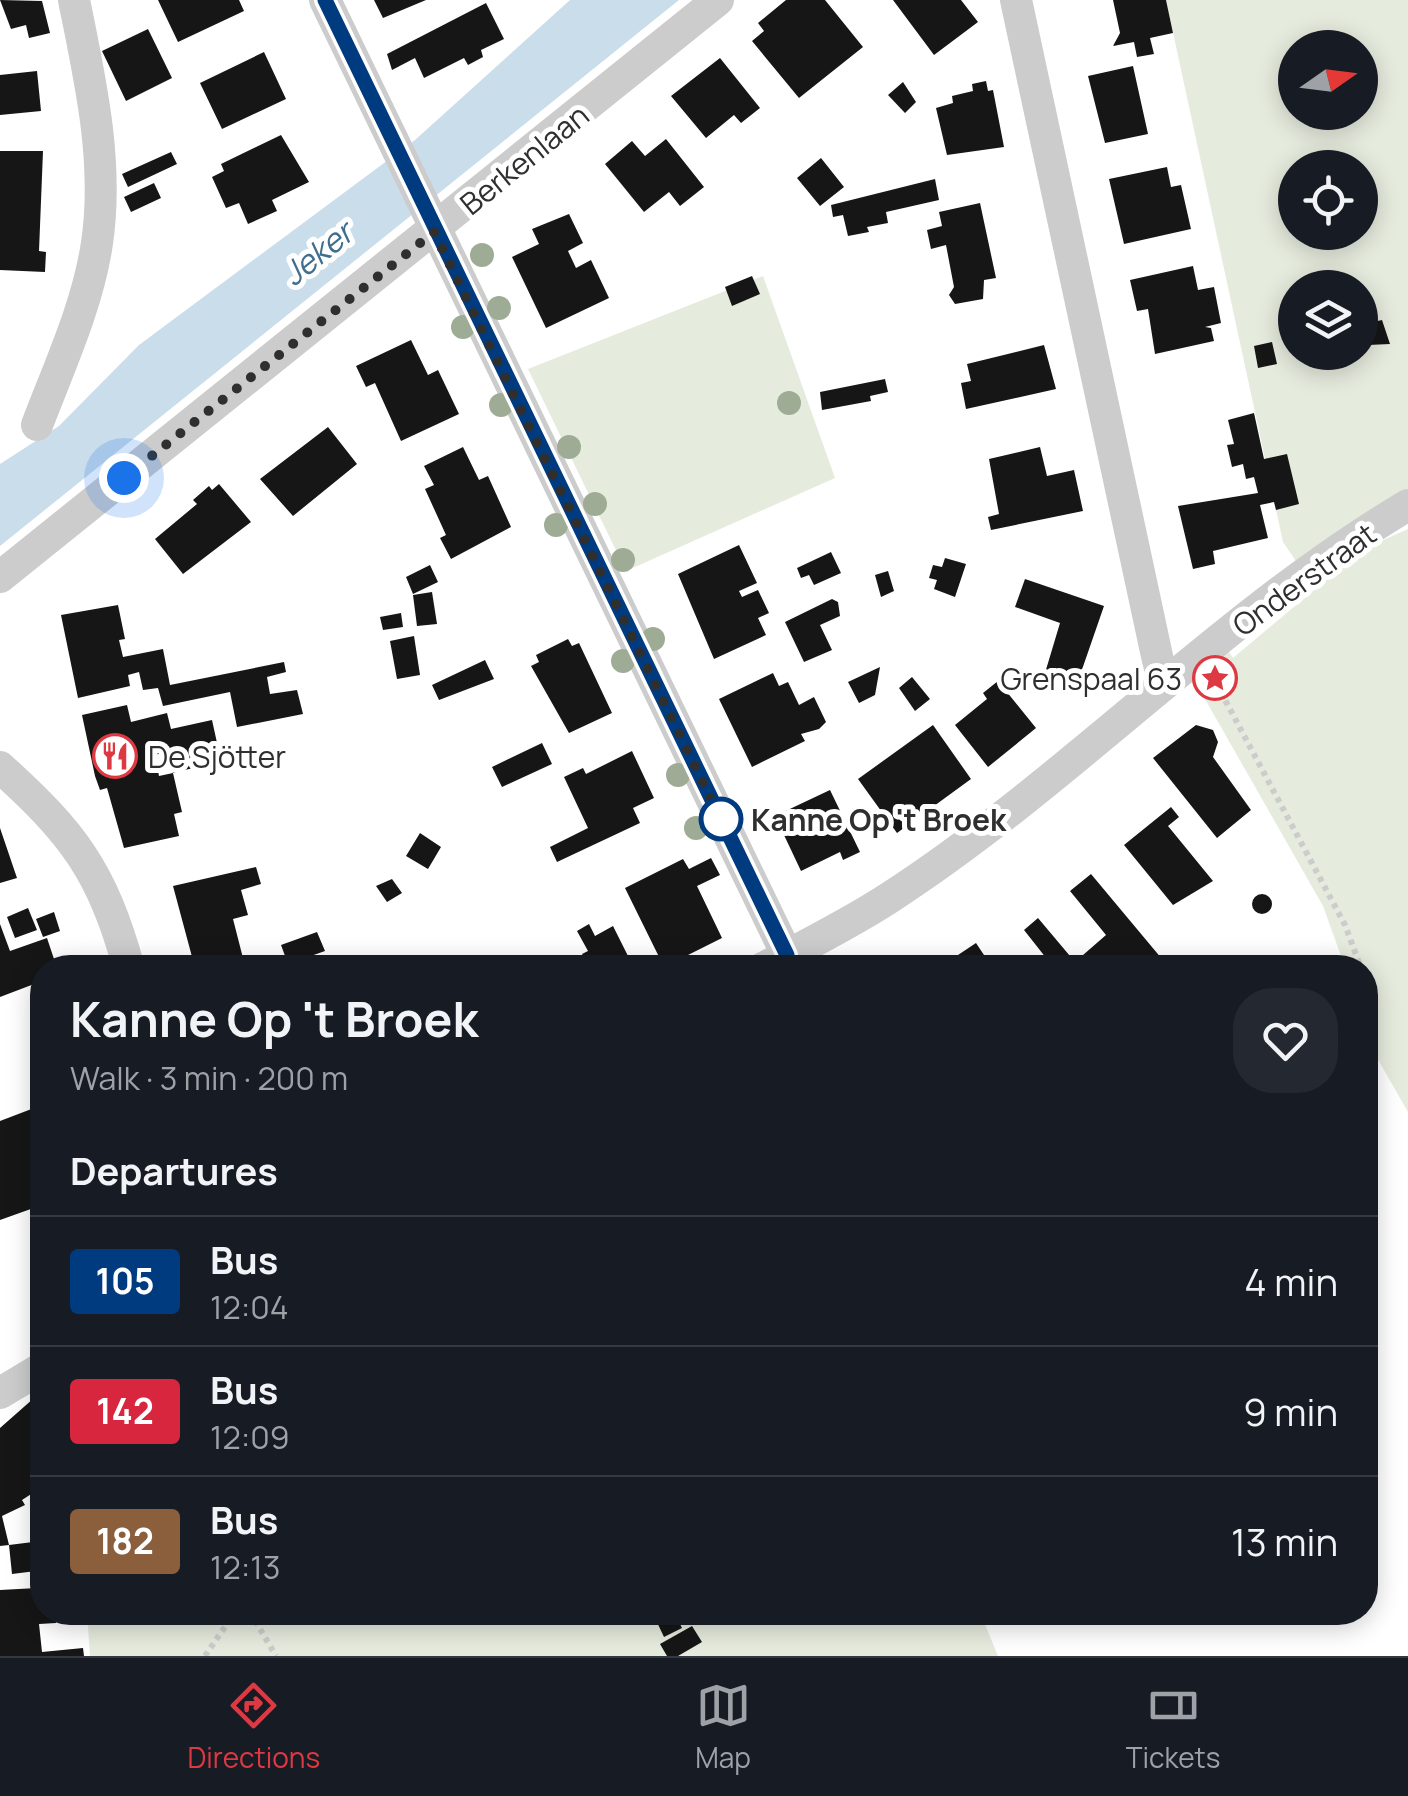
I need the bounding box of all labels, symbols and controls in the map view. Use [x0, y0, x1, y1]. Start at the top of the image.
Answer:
north arrow [1278, 30, 1378, 130]
map controls [1278, 30, 1378, 370]
street label: Berkenlaan [451, 94, 597, 224]
button: locate [1278, 150, 1378, 250]
water label: Jeker [272, 208, 365, 295]
button: layers [1278, 270, 1378, 370]
your location [99, 453, 149, 503]
street label: Onderstraat [1224, 513, 1384, 645]
place icon: Grenspaal 63 [1192, 655, 1238, 701]
place label: Grenspaal 63 [1000, 658, 1182, 699]
restaurant icon: De Sjötter [92, 733, 138, 779]
place label: De Sjötter [148, 736, 286, 777]
marker: Kanne Op 't Broek [700, 798, 742, 840]
place label: Kanne Op 't Broek [751, 799, 1007, 840]
text: Kanne Op 't Broek [70, 986, 478, 1051]
button: heart [1233, 988, 1338, 1093]
text: Walk · 3 min · 200 m [70, 1056, 348, 1100]
text: Departures [70, 1144, 278, 1196]
text: Bus [210, 1233, 278, 1285]
text: 4 min [1244, 1255, 1338, 1307]
text: 105 [96, 1257, 154, 1305]
text: 12:04 [210, 1285, 289, 1329]
text: Bus [210, 1363, 278, 1415]
text: 9 min [1243, 1385, 1338, 1437]
text: 142 [96, 1387, 154, 1435]
text: 12:09 [210, 1415, 290, 1459]
text: Bus [210, 1493, 278, 1545]
text: 13 min [1231, 1515, 1338, 1567]
text: 182 [96, 1517, 154, 1565]
text: 12:13 [210, 1545, 280, 1589]
tab: Directions [188, 1678, 320, 1776]
tab: Map [695, 1678, 751, 1776]
tab: Tickets [1126, 1678, 1220, 1776]

